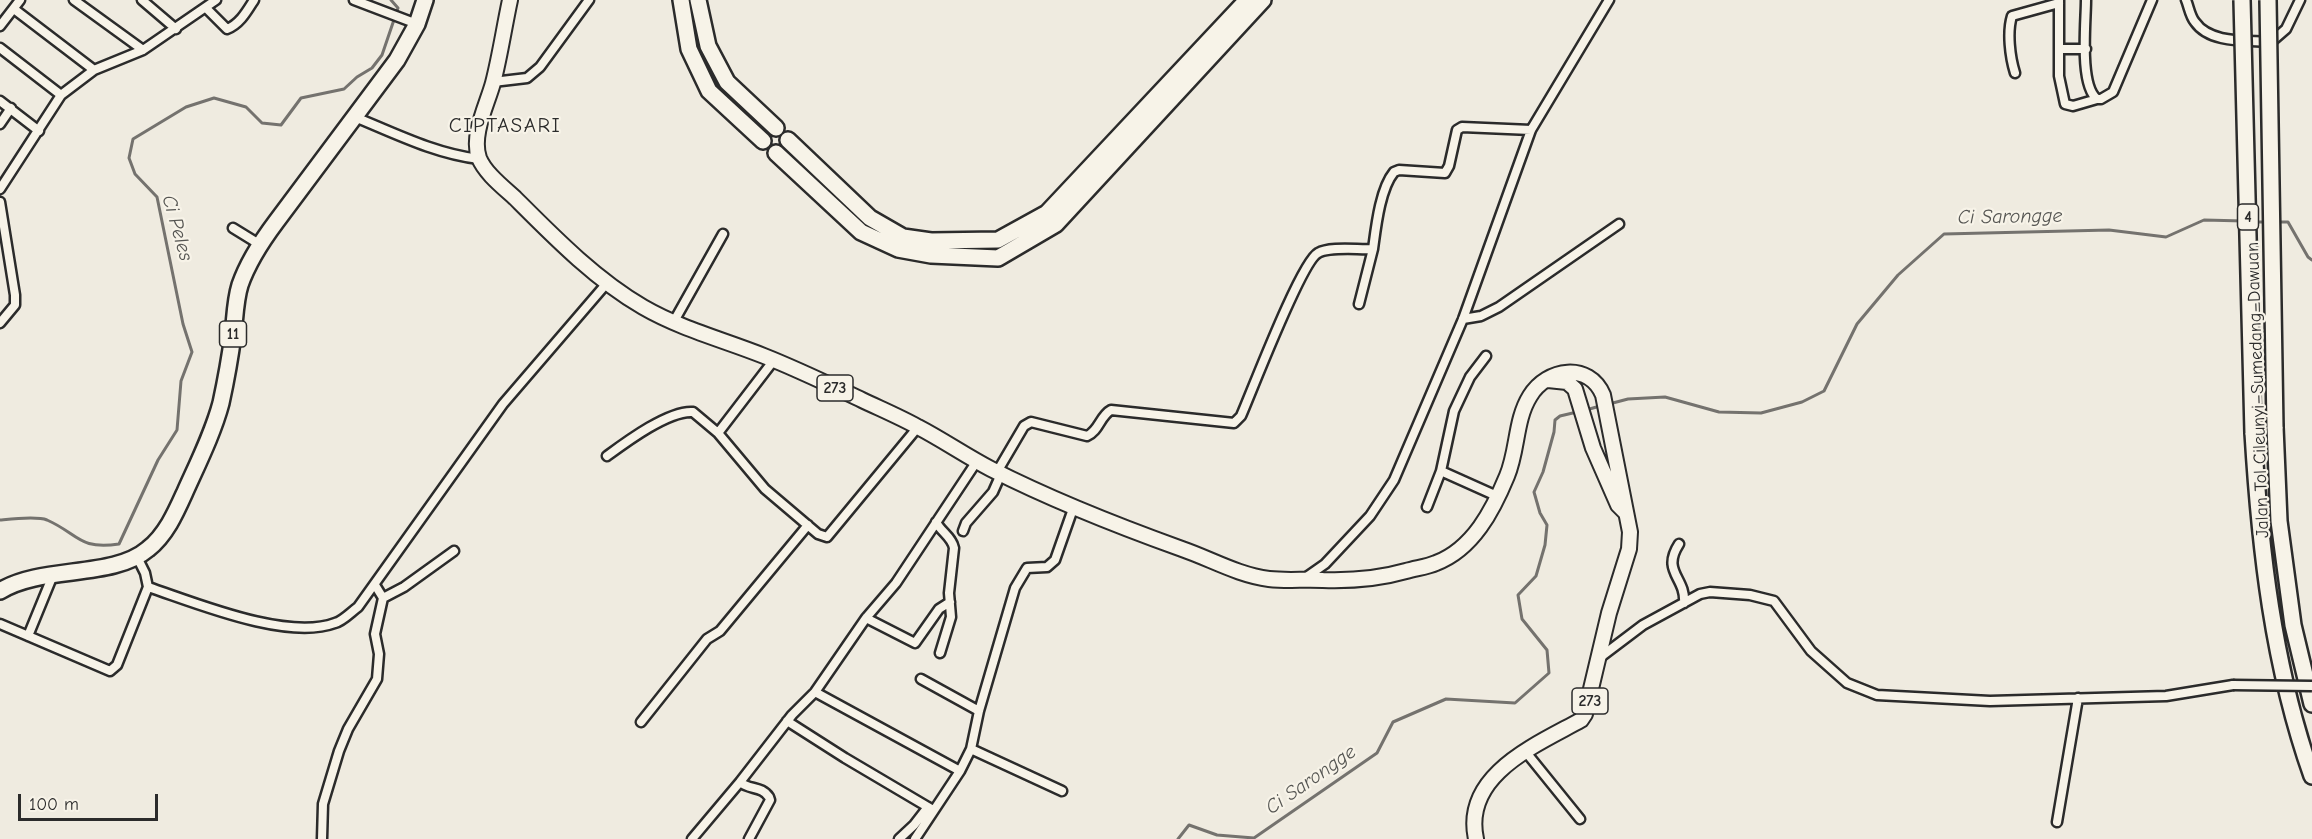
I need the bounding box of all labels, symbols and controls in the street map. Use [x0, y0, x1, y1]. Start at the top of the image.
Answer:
district label: CIPTASARI [449, 113, 561, 139]
water label: Ci Peles [156, 192, 198, 264]
water label: Ci Sarongge [1957, 204, 2063, 230]
road number: 4 [2238, 204, 2258, 230]
street label: Jalan Tol Cileunyi–Sumedang–Dawuan [2242, 242, 2274, 538]
road number: 11 [220, 321, 246, 347]
road number: 273 [817, 375, 853, 401]
road number: 273 [1572, 688, 1608, 714]
water label: Ci Sarongge [1261, 740, 1361, 820]
scale bar [21, 782, 160, 820]
text: 100 m [29, 794, 79, 815]

